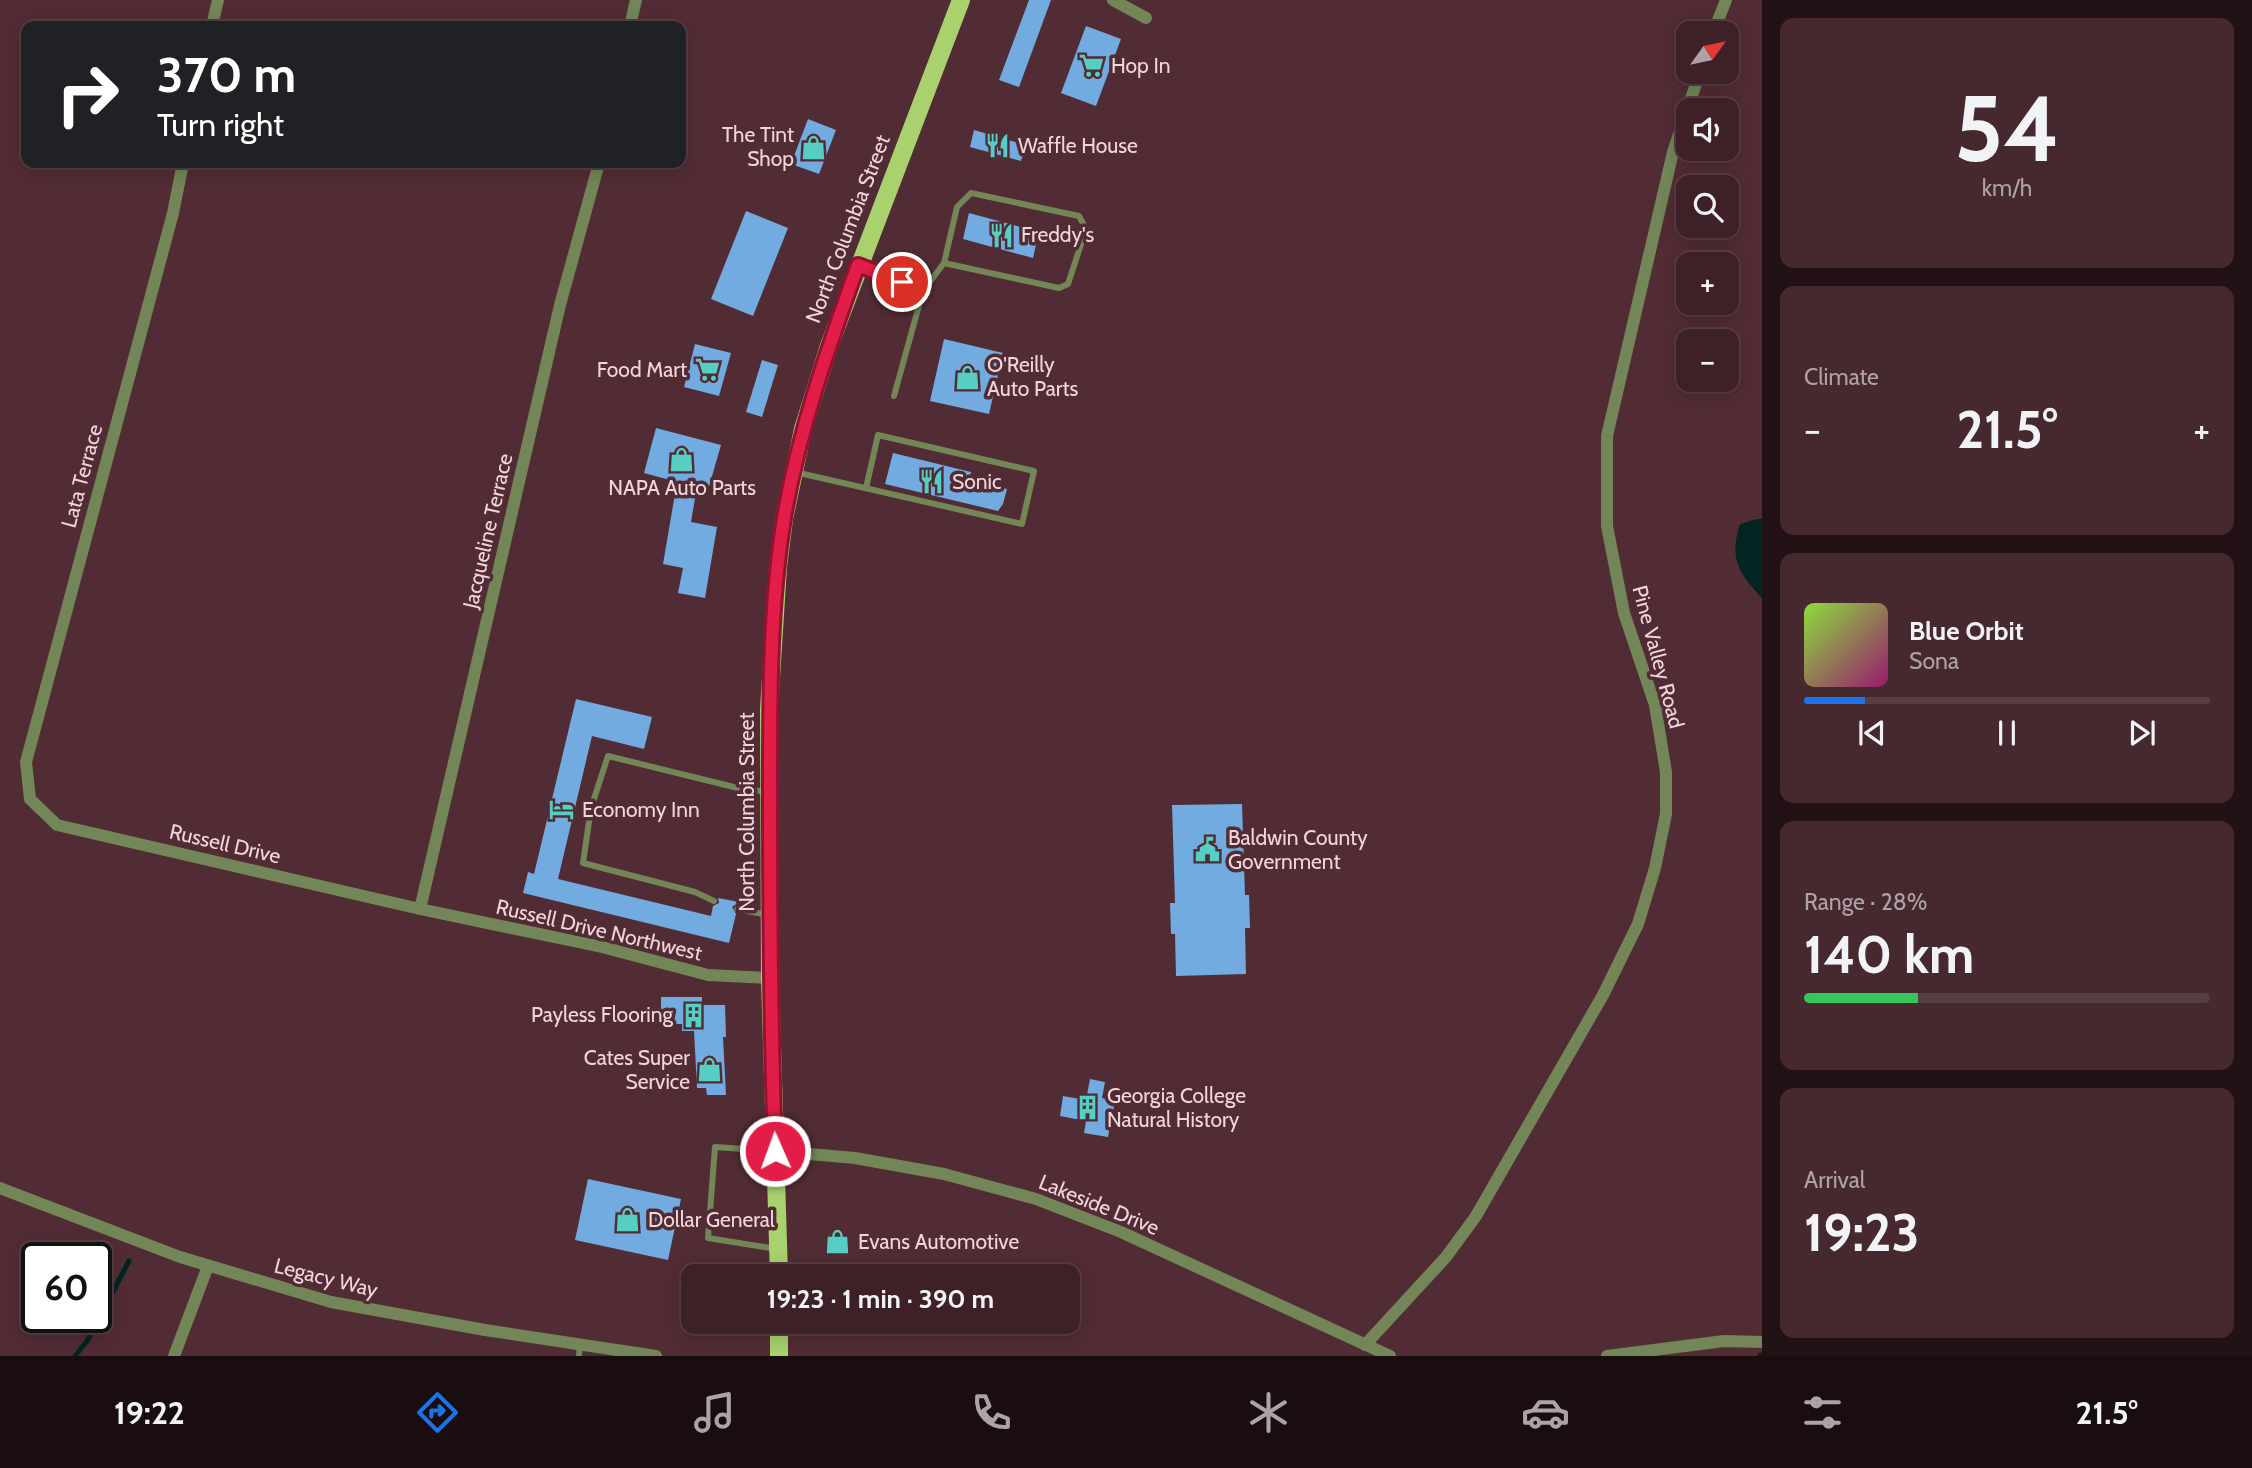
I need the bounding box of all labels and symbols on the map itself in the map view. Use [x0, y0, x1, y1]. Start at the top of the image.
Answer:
north arrow [1676, 21, 1740, 84]
supermarket icon: Hop In [1077, 52, 1105, 80]
place label: Hop In [1111, 53, 1170, 78]
place label: The Tint Shop [722, 122, 794, 171]
street label: North Columbia Street [800, 131, 895, 326]
restaurant icon: Waffle House [984, 132, 1012, 160]
shop icon: The Tint Shop [800, 133, 828, 161]
place label: Waffle House [1018, 133, 1138, 158]
restaurant icon: Freddy's [987, 221, 1015, 249]
place label: Freddy's [1021, 222, 1094, 247]
pin [872, 252, 932, 312]
place label: O'Reilly Auto Parts [987, 352, 1078, 401]
supermarket icon: Food Mart [693, 356, 721, 384]
place label: Food Mart [597, 357, 687, 382]
shop icon: O'Reilly Auto Parts [953, 363, 981, 391]
street label: Lata Terrace [56, 421, 107, 530]
shop icon: NAPA Auto Parts [668, 445, 696, 473]
street label: Jacqueline Terrace [457, 451, 518, 612]
restaurant icon: Sonic [918, 468, 946, 496]
place label: Sonic [952, 469, 1002, 494]
place label: NAPA Auto Parts [608, 475, 756, 500]
street label: Pine Valley Road [1627, 583, 1690, 731]
street label: North Columbia Street [734, 712, 759, 912]
hotel icon: Economy Inn [548, 796, 576, 824]
place label: Economy Inn [582, 797, 700, 822]
street label: Russell Drive [167, 819, 283, 868]
place label: Baldwin County Government [1228, 825, 1368, 874]
public building icon: Baldwin County Government [1194, 836, 1222, 864]
street label: Russell Drive Northwest [494, 894, 705, 965]
building icon: Payless Flooring [679, 1001, 707, 1029]
place label: Payless Flooring [531, 1002, 674, 1027]
place label: Cates Super Service [584, 1045, 690, 1094]
shop icon: Cates Super Service [696, 1056, 724, 1084]
place label: Georgia College Natural History [1107, 1083, 1246, 1132]
building icon: Georgia College Natural History [1073, 1094, 1101, 1122]
position arrow [738, 1114, 812, 1188]
street label: Lakeside Drive [1035, 1169, 1163, 1240]
shop icon: Dollar General [614, 1206, 642, 1234]
place label: Dollar General [648, 1207, 775, 1232]
shop icon: Evans Automotive [824, 1228, 852, 1256]
place label: Evans Automotive [858, 1229, 1019, 1254]
speed limit sign: 60 [21, 1242, 112, 1333]
street label: Legacy Way [272, 1253, 381, 1303]

